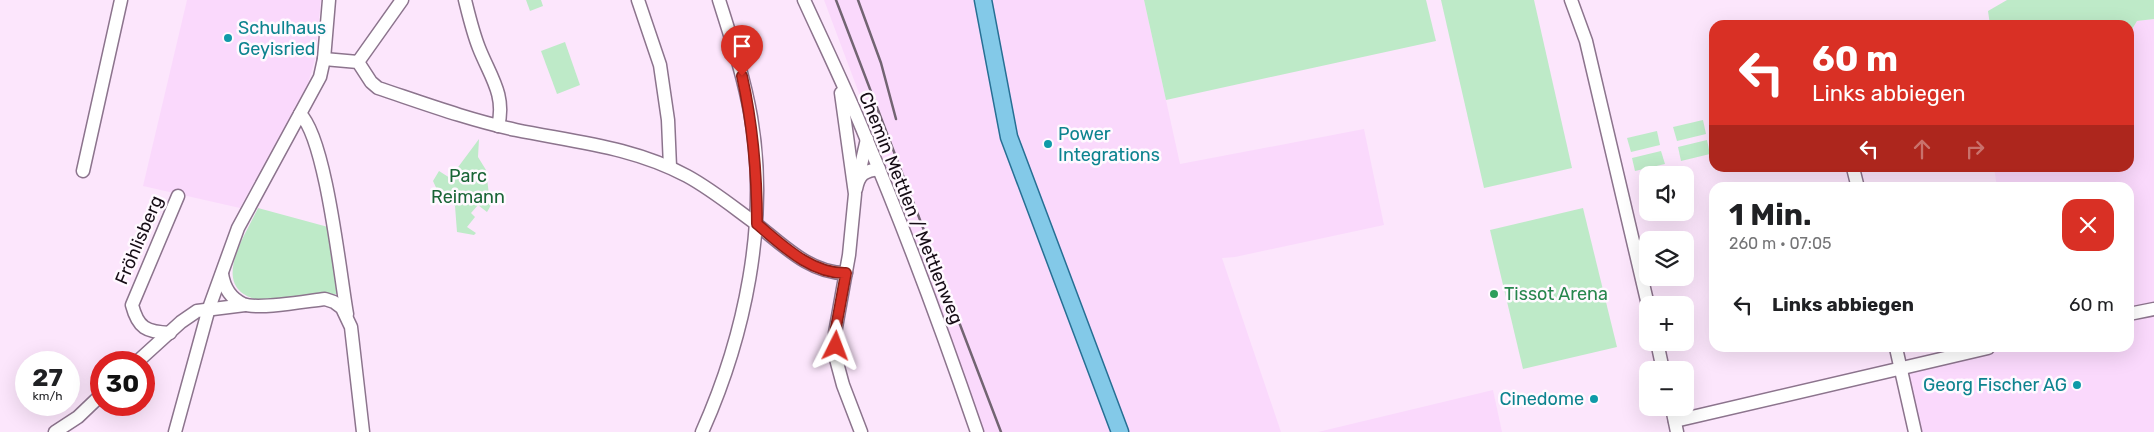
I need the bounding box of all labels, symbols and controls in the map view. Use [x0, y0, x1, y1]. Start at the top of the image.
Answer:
place label: Schulhaus Geyisried [238, 17, 326, 60]
pin [721, 25, 763, 76]
marker: Schulhaus Geyisried [222, 32, 234, 44]
icon: arrive [728, 32, 756, 60]
text: 60 m [1812, 38, 1898, 80]
icon: left [1729, 40, 1794, 105]
text: Links abbiegen [1812, 80, 1966, 107]
street label: Chemin Mettlen / Mettlenweg [854, 89, 968, 327]
place label: Power Integrations [1058, 123, 1160, 166]
icon: left [1855, 135, 1883, 163]
icon: ahead [1908, 135, 1936, 163]
icon: right [1961, 135, 1989, 163]
marker: Power Integrations [1042, 138, 1054, 150]
park label: Parc Reimann [431, 165, 505, 208]
map controls [1639, 166, 1694, 416]
button: sound [1639, 166, 1694, 221]
street label: Fröhlisberg [110, 192, 168, 288]
text: 1 Min. [1729, 197, 1812, 233]
button: close [2062, 199, 2114, 251]
button: layers [1639, 231, 1694, 286]
text: 260 m · 07:05 [1729, 234, 1832, 253]
place label: Tissot Arena [1504, 283, 1608, 305]
marker: Tissot Arena [1488, 288, 1500, 300]
icon: left [1729, 291, 1757, 319]
text: Links abbiegen [1772, 293, 1914, 316]
text: 60 m [2069, 293, 2114, 316]
button: + [1639, 296, 1694, 351]
position arrow [809, 319, 861, 371]
speed limit sign: 30 [90, 351, 155, 416]
button: − [1639, 361, 1694, 416]
text: 27 [32, 363, 63, 392]
place label: Georg Fischer AG [1923, 374, 2067, 396]
marker: Georg Fischer AG [2071, 379, 2083, 391]
place label: Cinedome [1500, 388, 1584, 410]
text: km/h [33, 389, 62, 403]
marker: Cinedome [1588, 393, 1600, 405]

